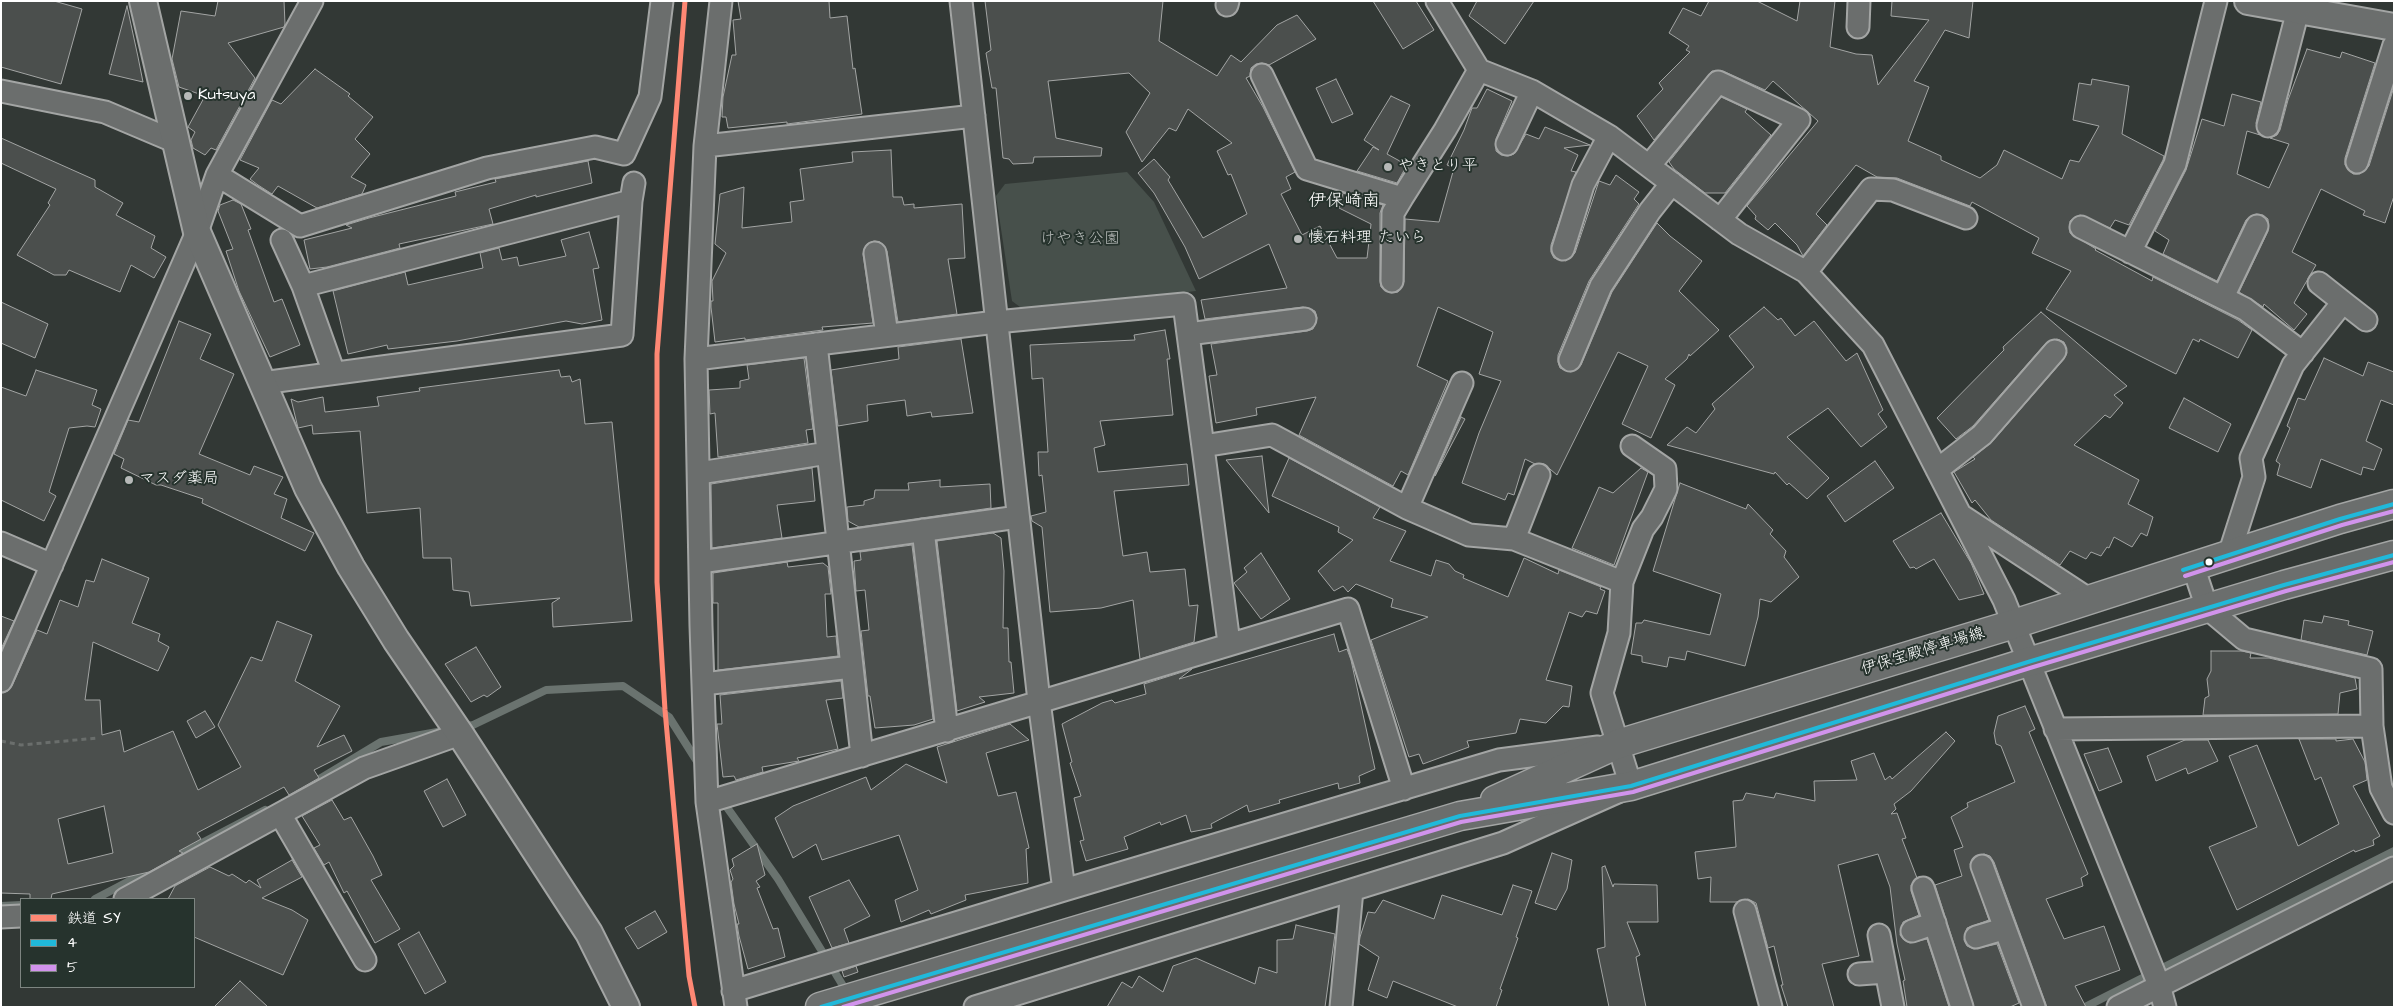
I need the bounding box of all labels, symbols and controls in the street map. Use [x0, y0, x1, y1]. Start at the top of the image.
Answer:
place label: Kutsuya [198, 86, 255, 106]
marker: Kutsuya [182, 90, 194, 102]
place label: やきとり平 [1398, 157, 1478, 177]
marker: やきとり平 [1382, 161, 1394, 173]
district label: 伊保崎南 [1308, 191, 1380, 213]
place label: 懐石料理 たいら [1308, 229, 1426, 249]
park label: けやき公園 [1040, 230, 1120, 250]
marker: 懐石料理 たいら [1292, 233, 1304, 245]
place label: マスダ薬局 [139, 470, 219, 490]
marker: マスダ薬局 [123, 474, 135, 486]
unlabelled marker [2204, 557, 2214, 567]
street label: 伊保宝殿停車場線 [1859, 624, 1987, 680]
legend [20, 898, 195, 988]
text: 鉄道 SY [67, 908, 121, 929]
text: 4 [67, 932, 77, 953]
text: 5 [67, 957, 78, 978]

